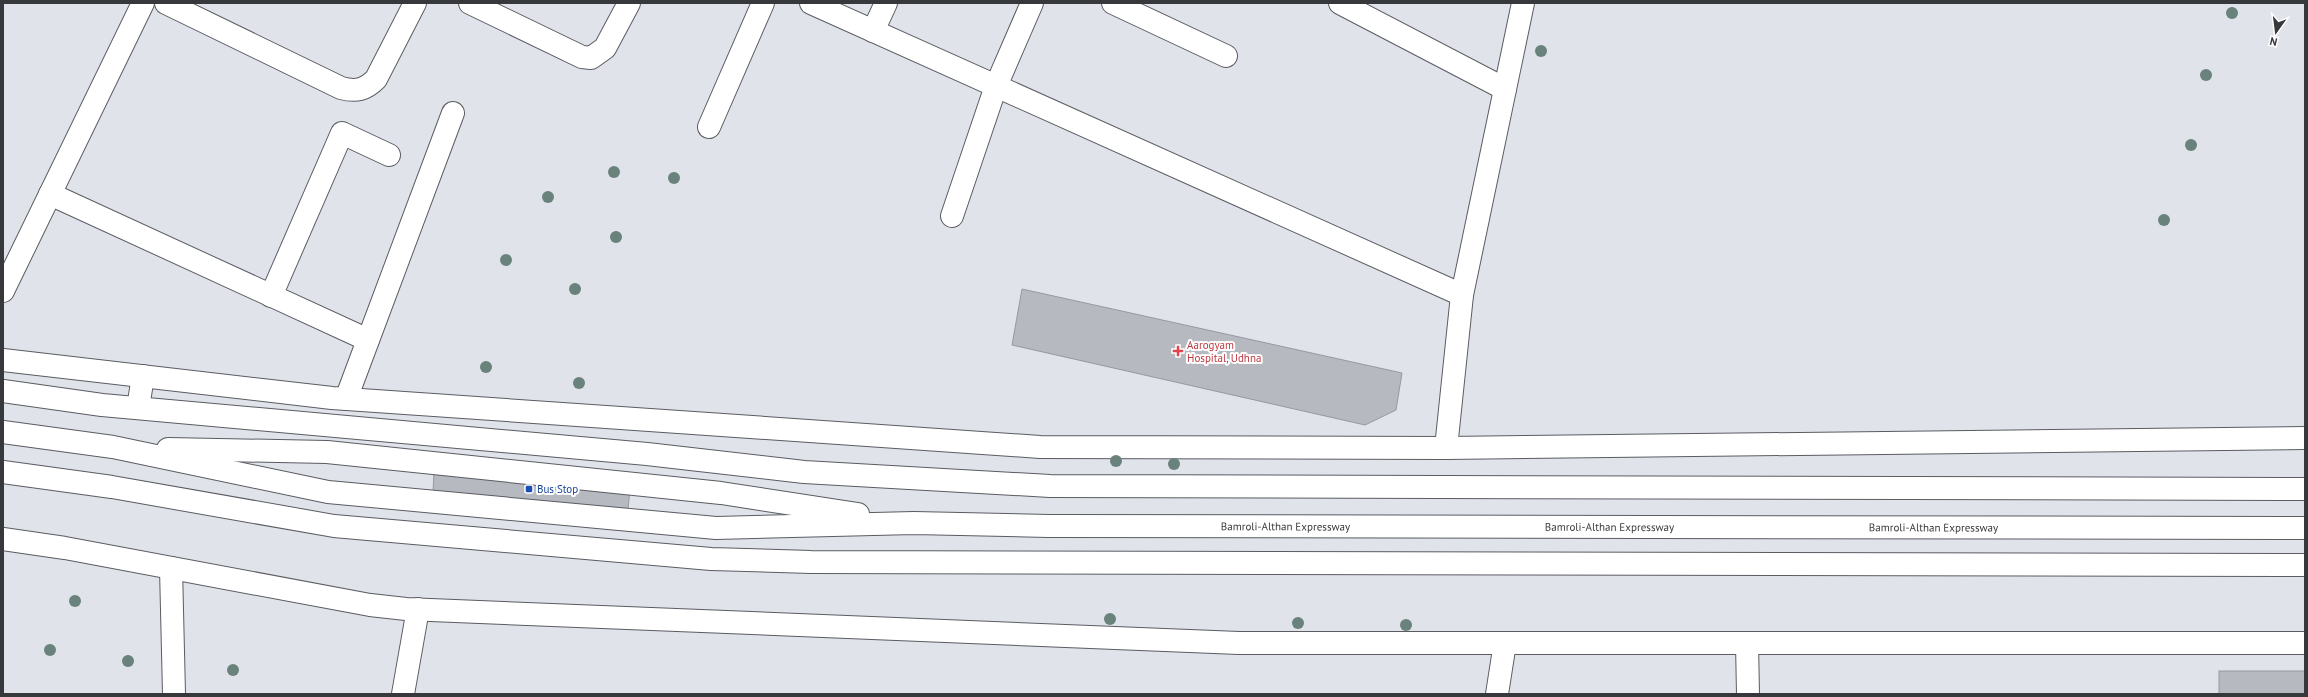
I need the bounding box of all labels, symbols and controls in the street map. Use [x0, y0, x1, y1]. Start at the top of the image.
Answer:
north arrow [2256, 12, 2296, 52]
text: N [2268, 34, 2279, 49]
place label: Aarogyam Hospital, Udhna [1187, 338, 1261, 365]
marker: Aarogyam Hospital, Udhna [1172, 345, 1184, 357]
place label: Bus Stop [537, 482, 578, 496]
marker: Bus Stop [524, 484, 534, 494]
street label: Bamroli-Althan Expressway [1221, 519, 1351, 533]
street label: Bamroli-Althan Expressway [1545, 520, 1675, 534]
street label: Bamroli-Althan Expressway [1869, 520, 1999, 535]

